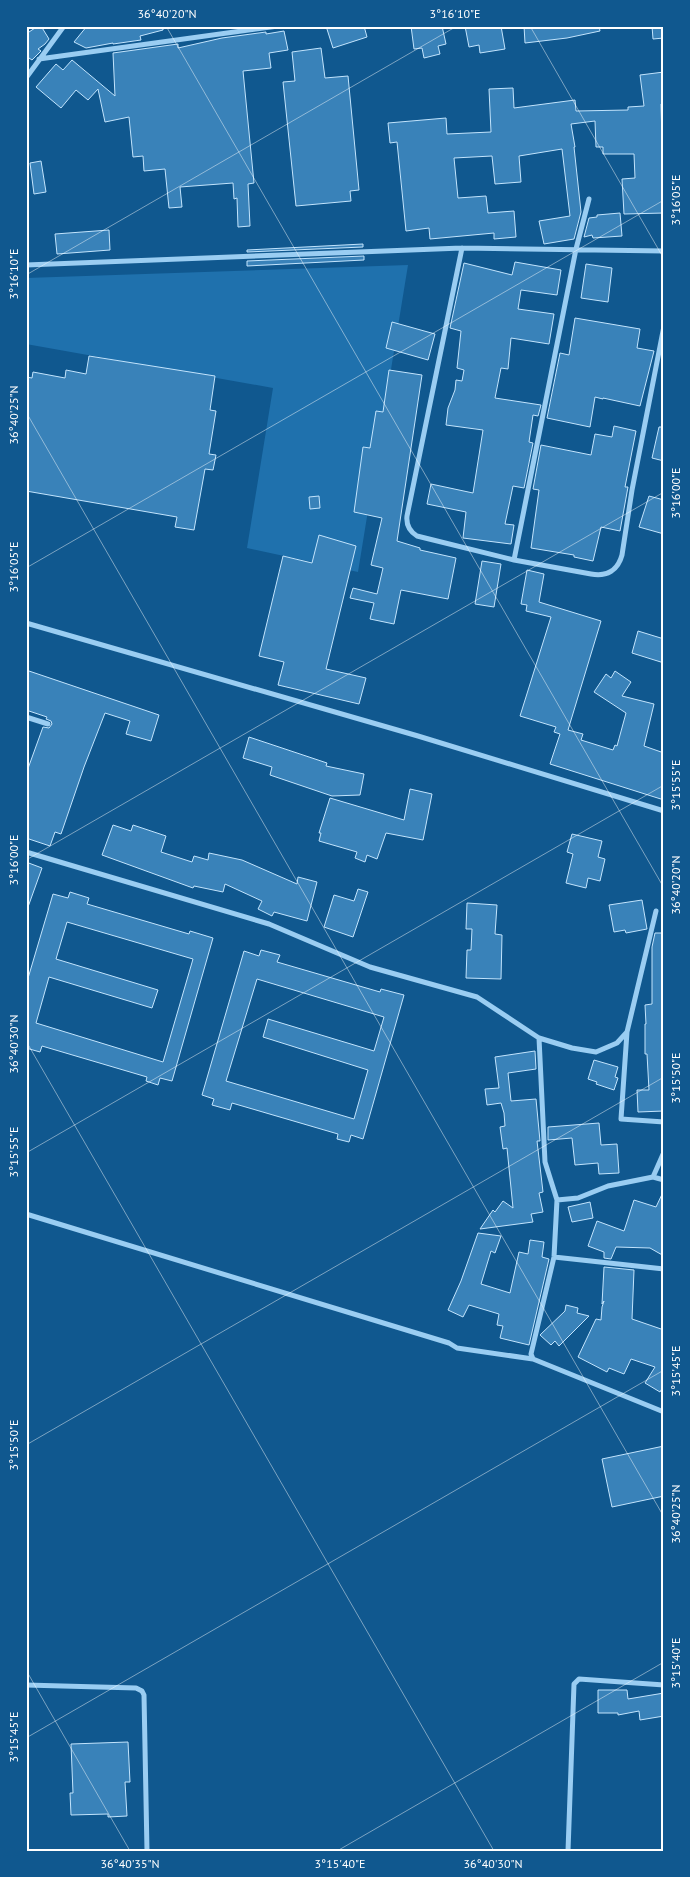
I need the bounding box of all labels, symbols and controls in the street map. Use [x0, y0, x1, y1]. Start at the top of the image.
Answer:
text: 36°40'20"N [137, 6, 197, 21]
text: 3°16'10"E [430, 6, 480, 21]
text: 3°16'05"E [668, 175, 683, 225]
text: 3°16'10"E [6, 249, 21, 299]
text: 36°40'25"N [6, 385, 21, 445]
text: 3°16'00"E [668, 468, 683, 518]
text: 3°16'05"E [6, 542, 21, 592]
text: 3°15'55"E [668, 760, 683, 810]
text: 3°16'00"E [6, 835, 21, 885]
text: 36°40'20"N [668, 855, 683, 915]
text: 36°40'30"N [6, 1014, 21, 1074]
text: 3°15'50"E [668, 1053, 683, 1103]
text: 3°15'55"E [6, 1127, 21, 1177]
text: 3°15'45"E [668, 1346, 683, 1396]
text: 3°15'50"E [6, 1420, 21, 1470]
text: 36°40'25"N [668, 1484, 683, 1544]
text: 3°15'40"E [668, 1638, 683, 1688]
text: 3°15'45"E [6, 1712, 21, 1762]
text: 36°40'35"N [100, 1856, 160, 1871]
text: 3°15'40"E [315, 1856, 365, 1871]
text: 36°40'30"N [463, 1856, 523, 1871]

